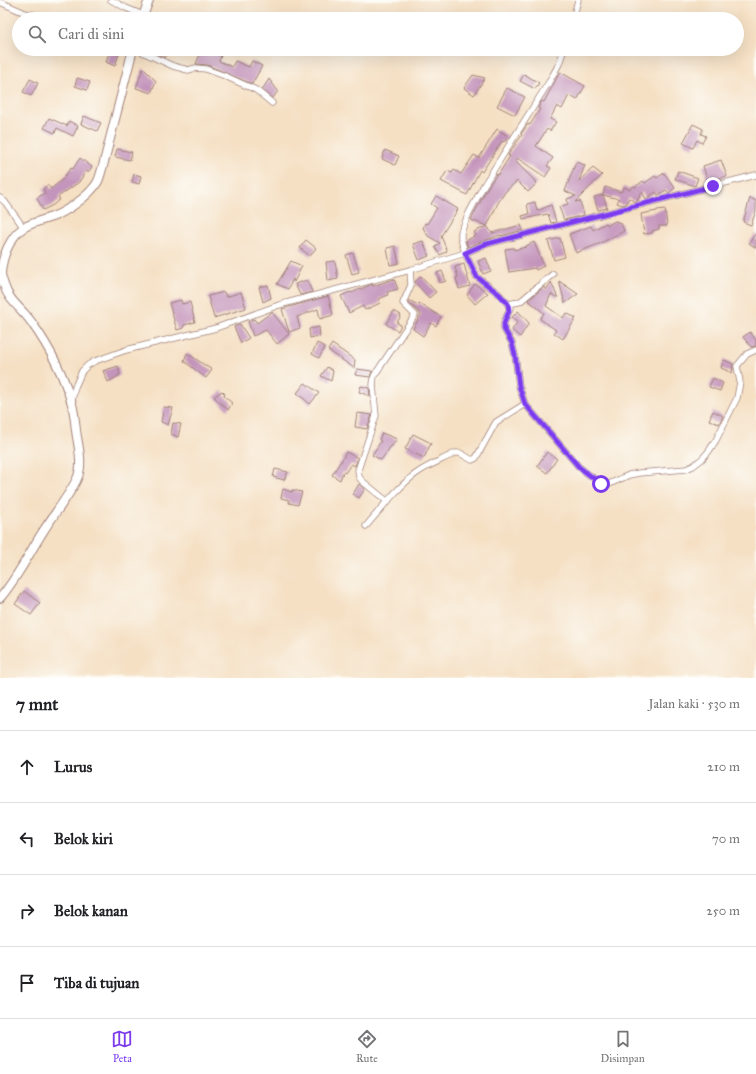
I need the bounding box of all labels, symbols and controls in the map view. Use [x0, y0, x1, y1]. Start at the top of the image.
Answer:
search box [12, 12, 744, 56]
icon: search [26, 23, 48, 45]
text: Cari di sini [58, 25, 124, 43]
route end [704, 177, 722, 195]
route start [592, 475, 610, 493]
text: 7 mnt [16, 694, 58, 715]
text: Jalan kaki · 530 m [649, 696, 740, 712]
icon: ahead [16, 756, 38, 778]
text: Lurus [54, 758, 92, 776]
text: 210 m [707, 759, 740, 775]
icon: left [16, 828, 38, 850]
text: Belok kiri [54, 830, 113, 848]
text: 70 m [712, 831, 740, 847]
icon: right [16, 900, 38, 922]
text: Belok kanan [54, 902, 128, 920]
text: 250 m [706, 903, 740, 919]
icon: arrive [16, 972, 38, 994]
text: Tiba di tujuan [54, 974, 139, 992]
tab: Peta [111, 1028, 133, 1065]
tab: Rute [356, 1028, 378, 1065]
tab: Disimpan [601, 1028, 645, 1065]

